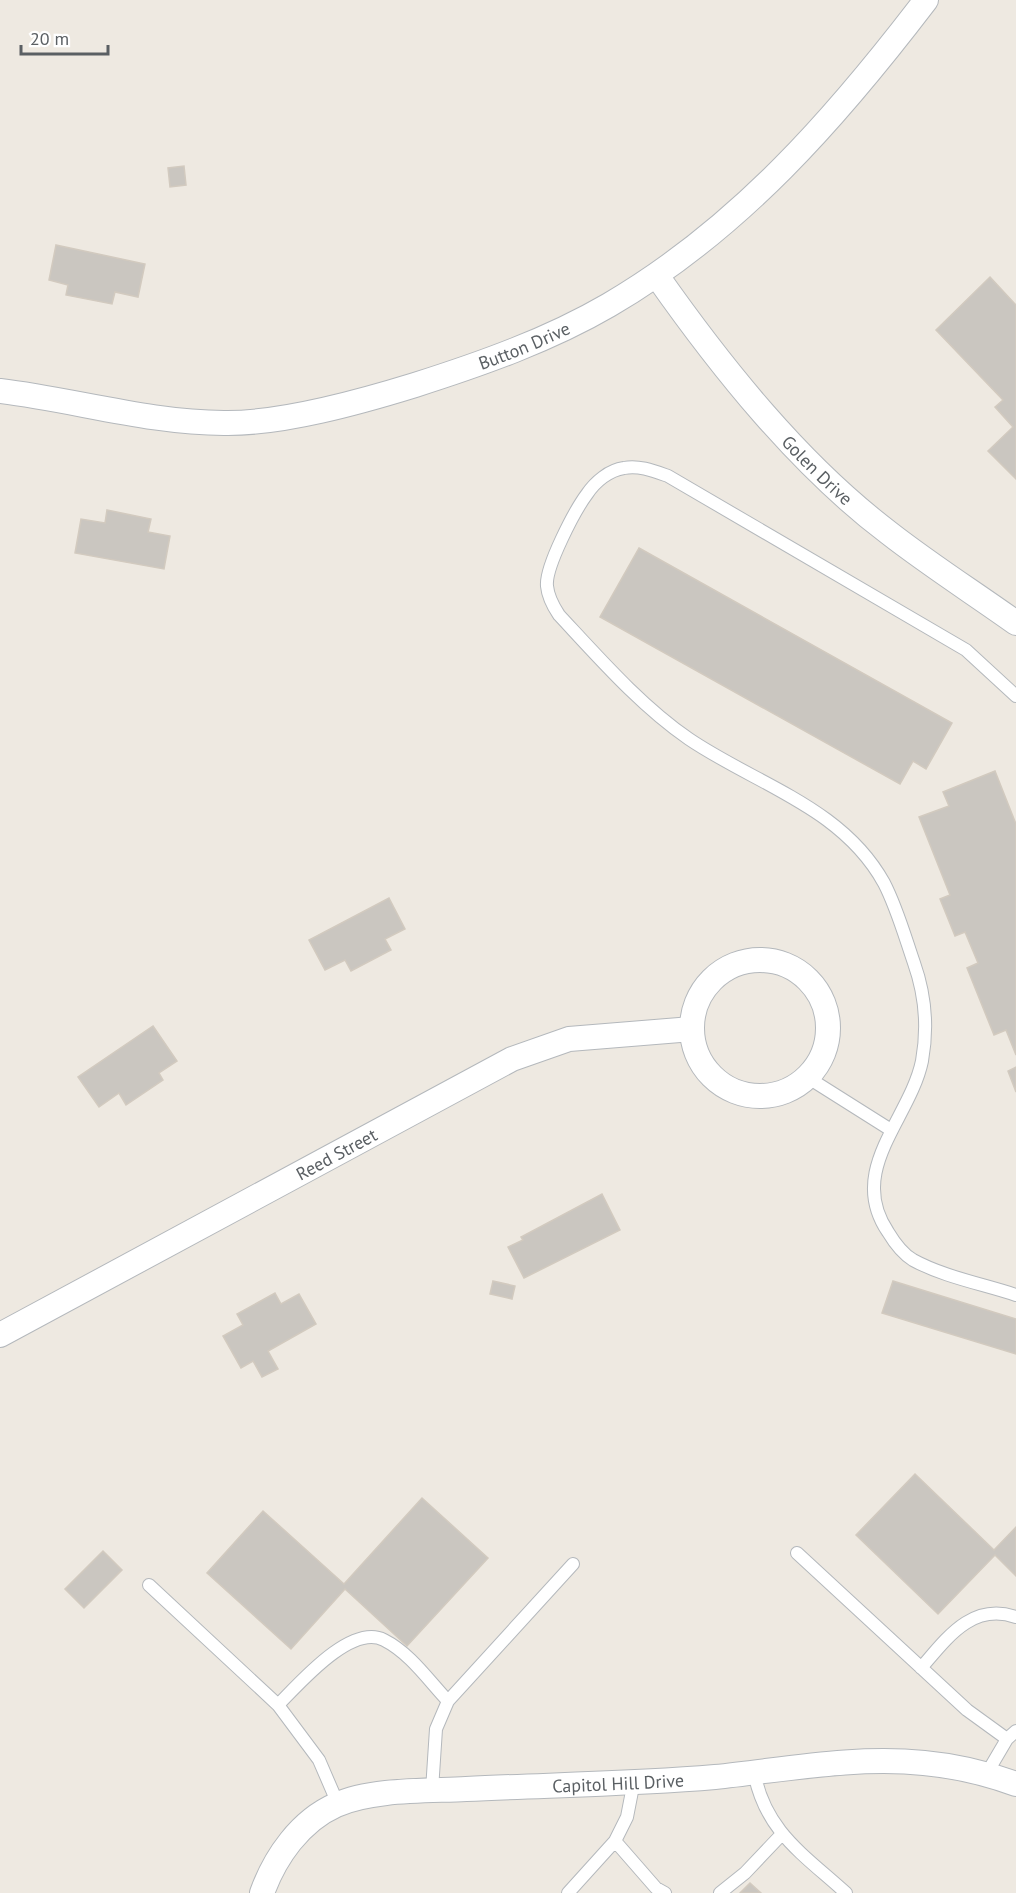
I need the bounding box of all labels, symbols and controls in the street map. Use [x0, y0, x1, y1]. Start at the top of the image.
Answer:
scale bar [21, 18, 108, 56]
text: 20 m [30, 27, 69, 50]
street label: Button Drive [475, 316, 574, 374]
street label: Golen Drive [777, 430, 858, 510]
street label: Reed Street [292, 1123, 381, 1185]
street label: Capitol Hill Drive [552, 1768, 685, 1797]

